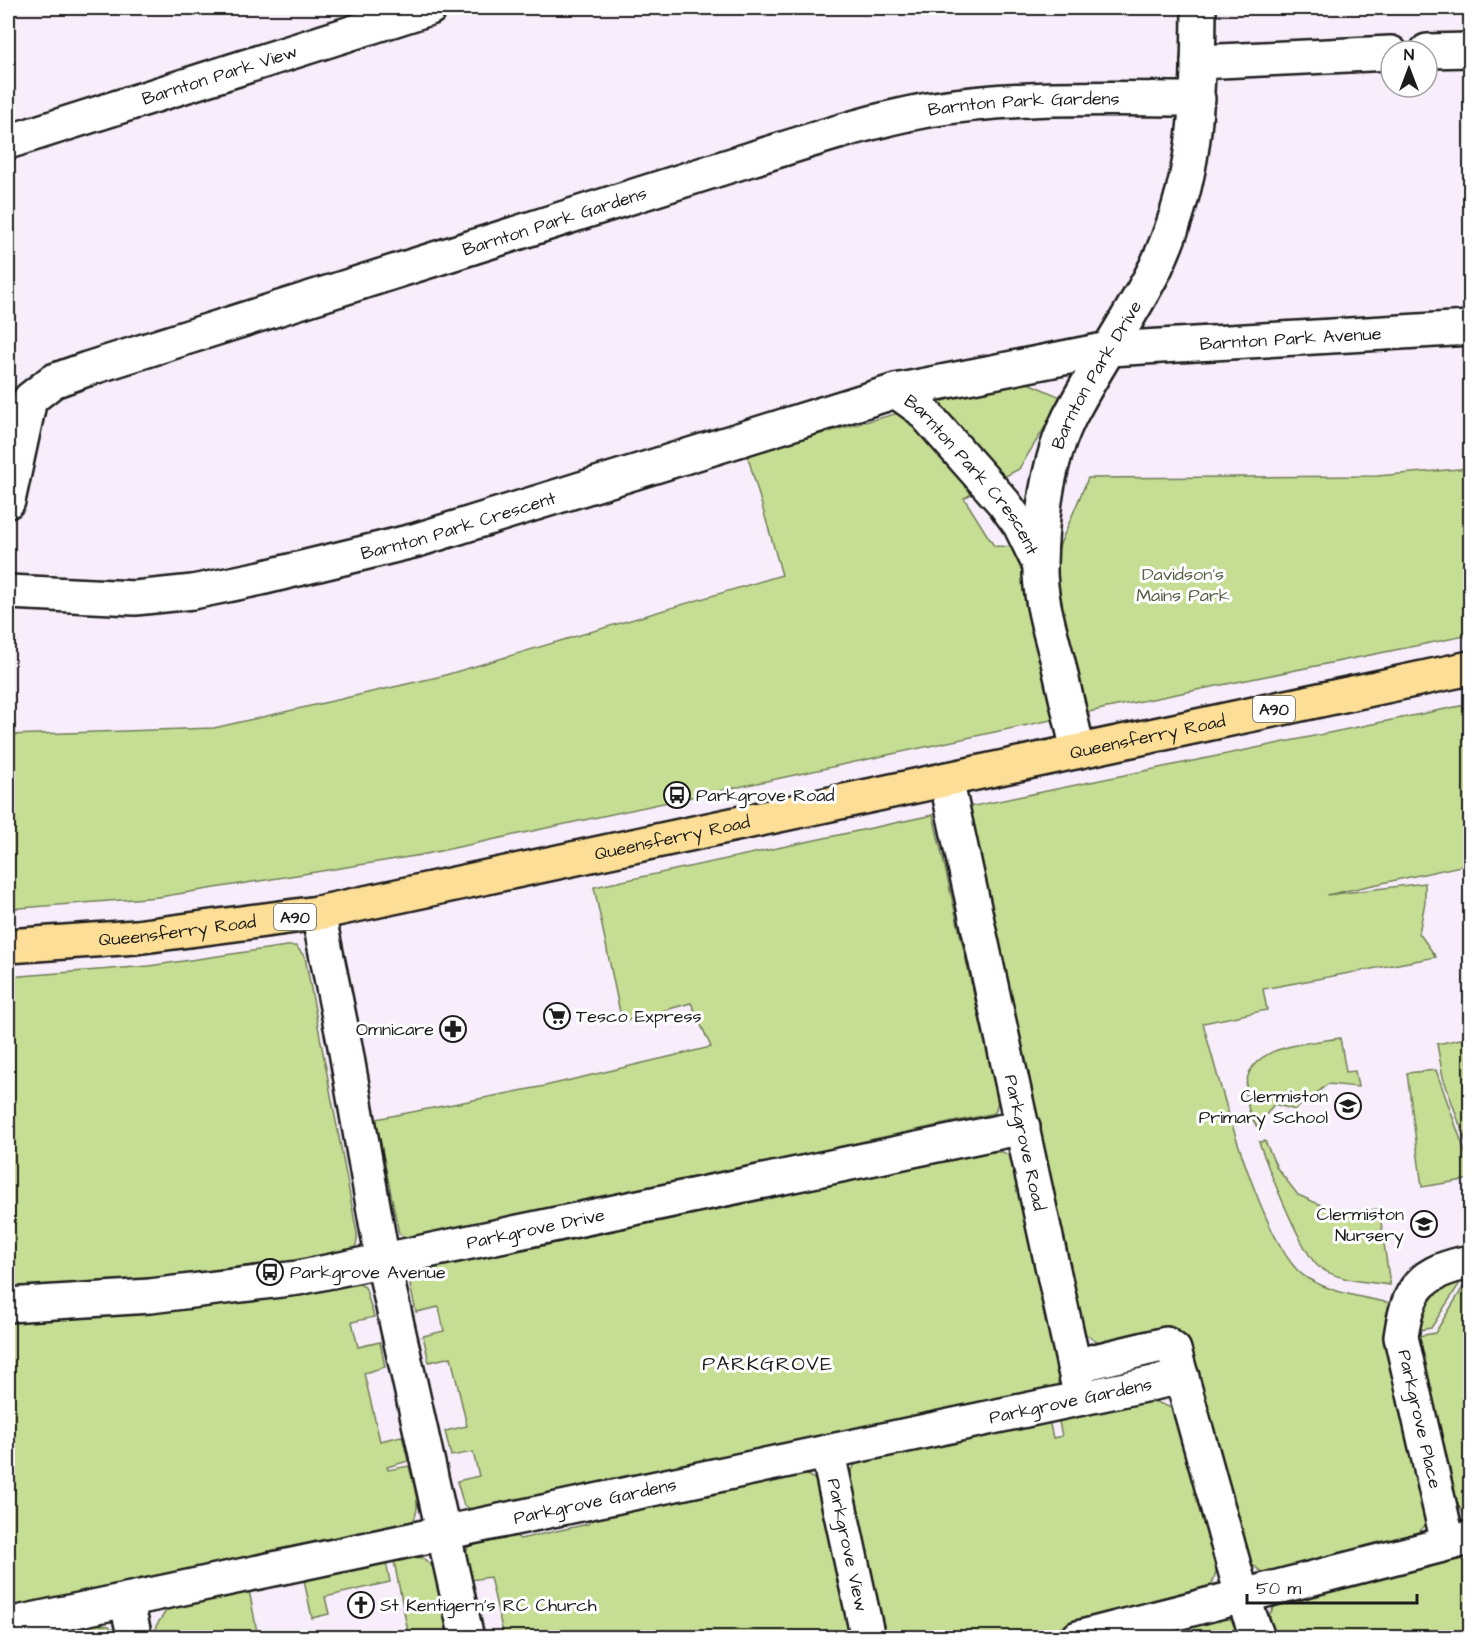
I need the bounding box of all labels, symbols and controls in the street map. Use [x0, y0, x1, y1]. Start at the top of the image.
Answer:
street label: Barnton Park View [139, 39, 301, 112]
north arrow [1379, 39, 1439, 99]
text: N [1404, 44, 1414, 66]
street label: Barnton Park Gardens [926, 87, 1120, 123]
street label: Barnton Park Gardens [459, 181, 650, 262]
street label: Barnton Park Drive [1046, 296, 1148, 452]
street label: Barnton Park Avenue [1199, 321, 1382, 357]
street label: Barnton Park Crescent [899, 389, 1045, 560]
street label: Barnton Park Crescent [358, 485, 560, 566]
park label: Davidson's Mains Park [1136, 562, 1230, 608]
road number: A90 [1253, 696, 1295, 722]
street label: Queensferry Road [1068, 708, 1228, 766]
bus stop icon: Parkgrove Road [662, 780, 692, 810]
place label: Parkgrove Road [696, 783, 835, 809]
street label: Queensferry Road [592, 809, 752, 867]
road number: A90 [274, 904, 316, 930]
street label: Queensferry Road [98, 909, 258, 953]
supermarket icon: Tesco Express [542, 1001, 572, 1031]
place label: Tesco Express [576, 1004, 702, 1029]
pharmacy icon: Omnicare [438, 1014, 468, 1044]
place label: Omnicare [356, 1017, 434, 1042]
street label: Parkgrove Road [998, 1072, 1052, 1213]
place label: Clermiston Primary School [1199, 1084, 1328, 1131]
school or university icon: Clermiston Primary School [1333, 1091, 1363, 1121]
street label: Parkgrove Drive [464, 1202, 607, 1256]
place label: Clermiston Nursery [1317, 1202, 1404, 1249]
school or university icon: Clermiston Nursery [1409, 1209, 1439, 1239]
bus stop icon: Parkgrove Avenue [255, 1257, 285, 1287]
place label: Parkgrove Avenue [290, 1260, 446, 1286]
street label: Parkgrove Place [1390, 1347, 1448, 1492]
district label: PARKGROVE [702, 1350, 834, 1378]
street label: Parkgrove Gardens [987, 1372, 1154, 1430]
street label: Parkgrove Gardens [511, 1472, 679, 1531]
street label: Parkgrove View [821, 1476, 874, 1614]
scale bar [1247, 1567, 1416, 1605]
text: 50 m [1256, 1576, 1301, 1601]
church icon: St Kentigern’s RC Church [346, 1590, 376, 1620]
place label: St Kentigern’s RC Church [380, 1593, 597, 1619]

